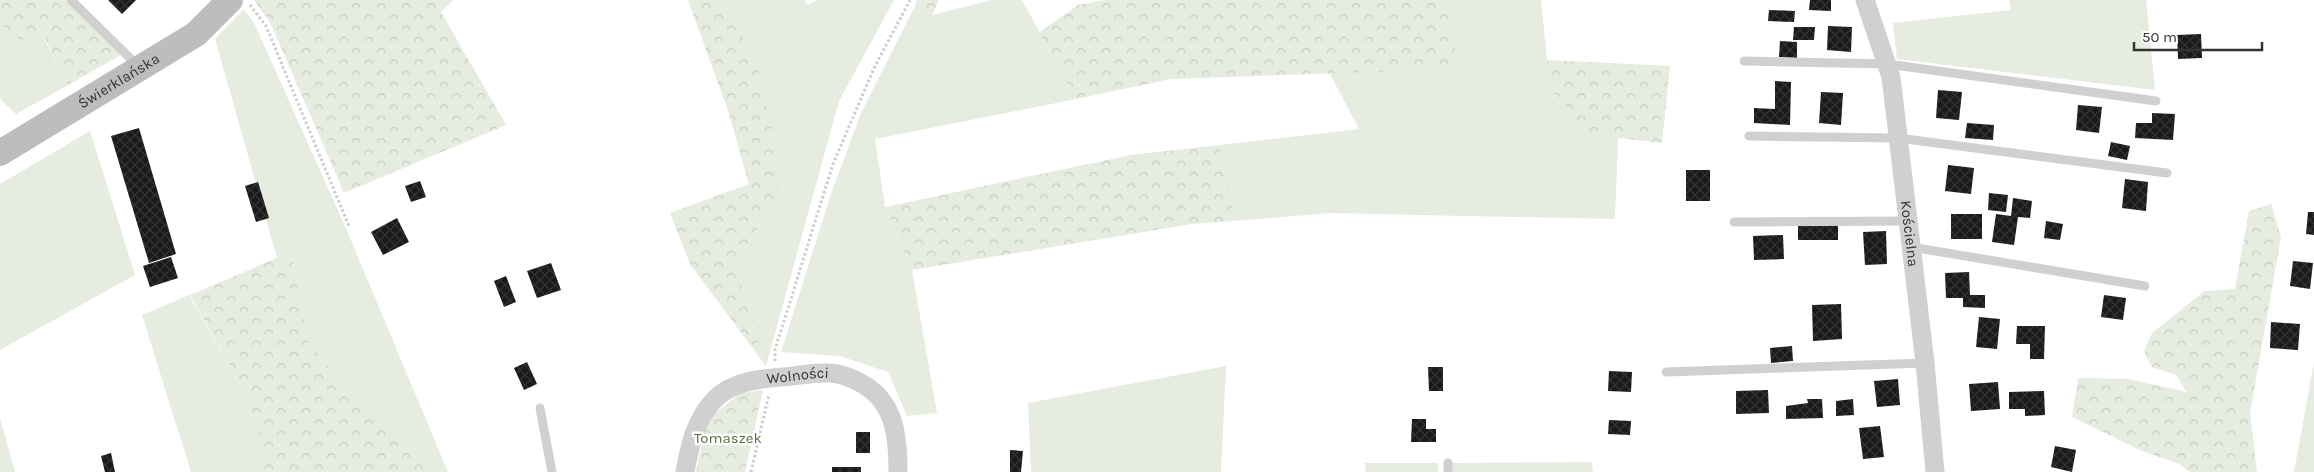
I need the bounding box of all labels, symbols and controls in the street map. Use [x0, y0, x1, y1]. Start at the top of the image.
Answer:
scale bar [2134, 20, 2262, 52]
text: 50 m [2142, 28, 2177, 46]
street label: Świerklańska [75, 49, 163, 112]
street label: Kościelna [1897, 199, 1922, 268]
street label: Wolności [766, 364, 829, 387]
park label: Tomaszek [694, 429, 762, 447]

